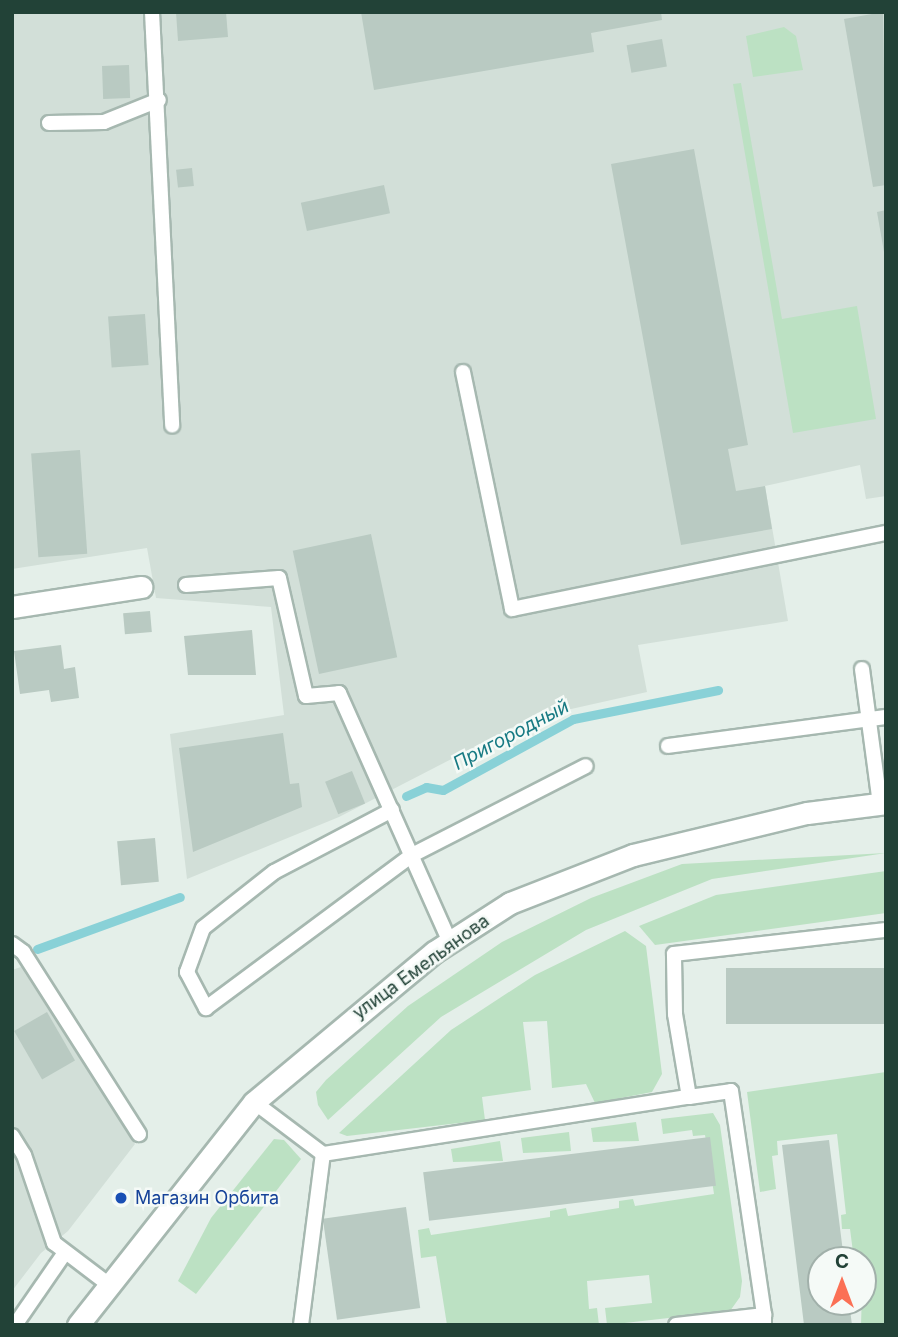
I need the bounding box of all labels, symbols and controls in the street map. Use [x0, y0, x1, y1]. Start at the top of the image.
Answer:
water label: Пригородный [449, 695, 573, 775]
street label: улица Емельянова [349, 910, 493, 1024]
place label: Магазин Орбита [135, 1187, 279, 1209]
marker: Магазин Орбита [113, 1190, 129, 1206]
north arrow [807, 1246, 877, 1316]
text: С [835, 1250, 849, 1273]

